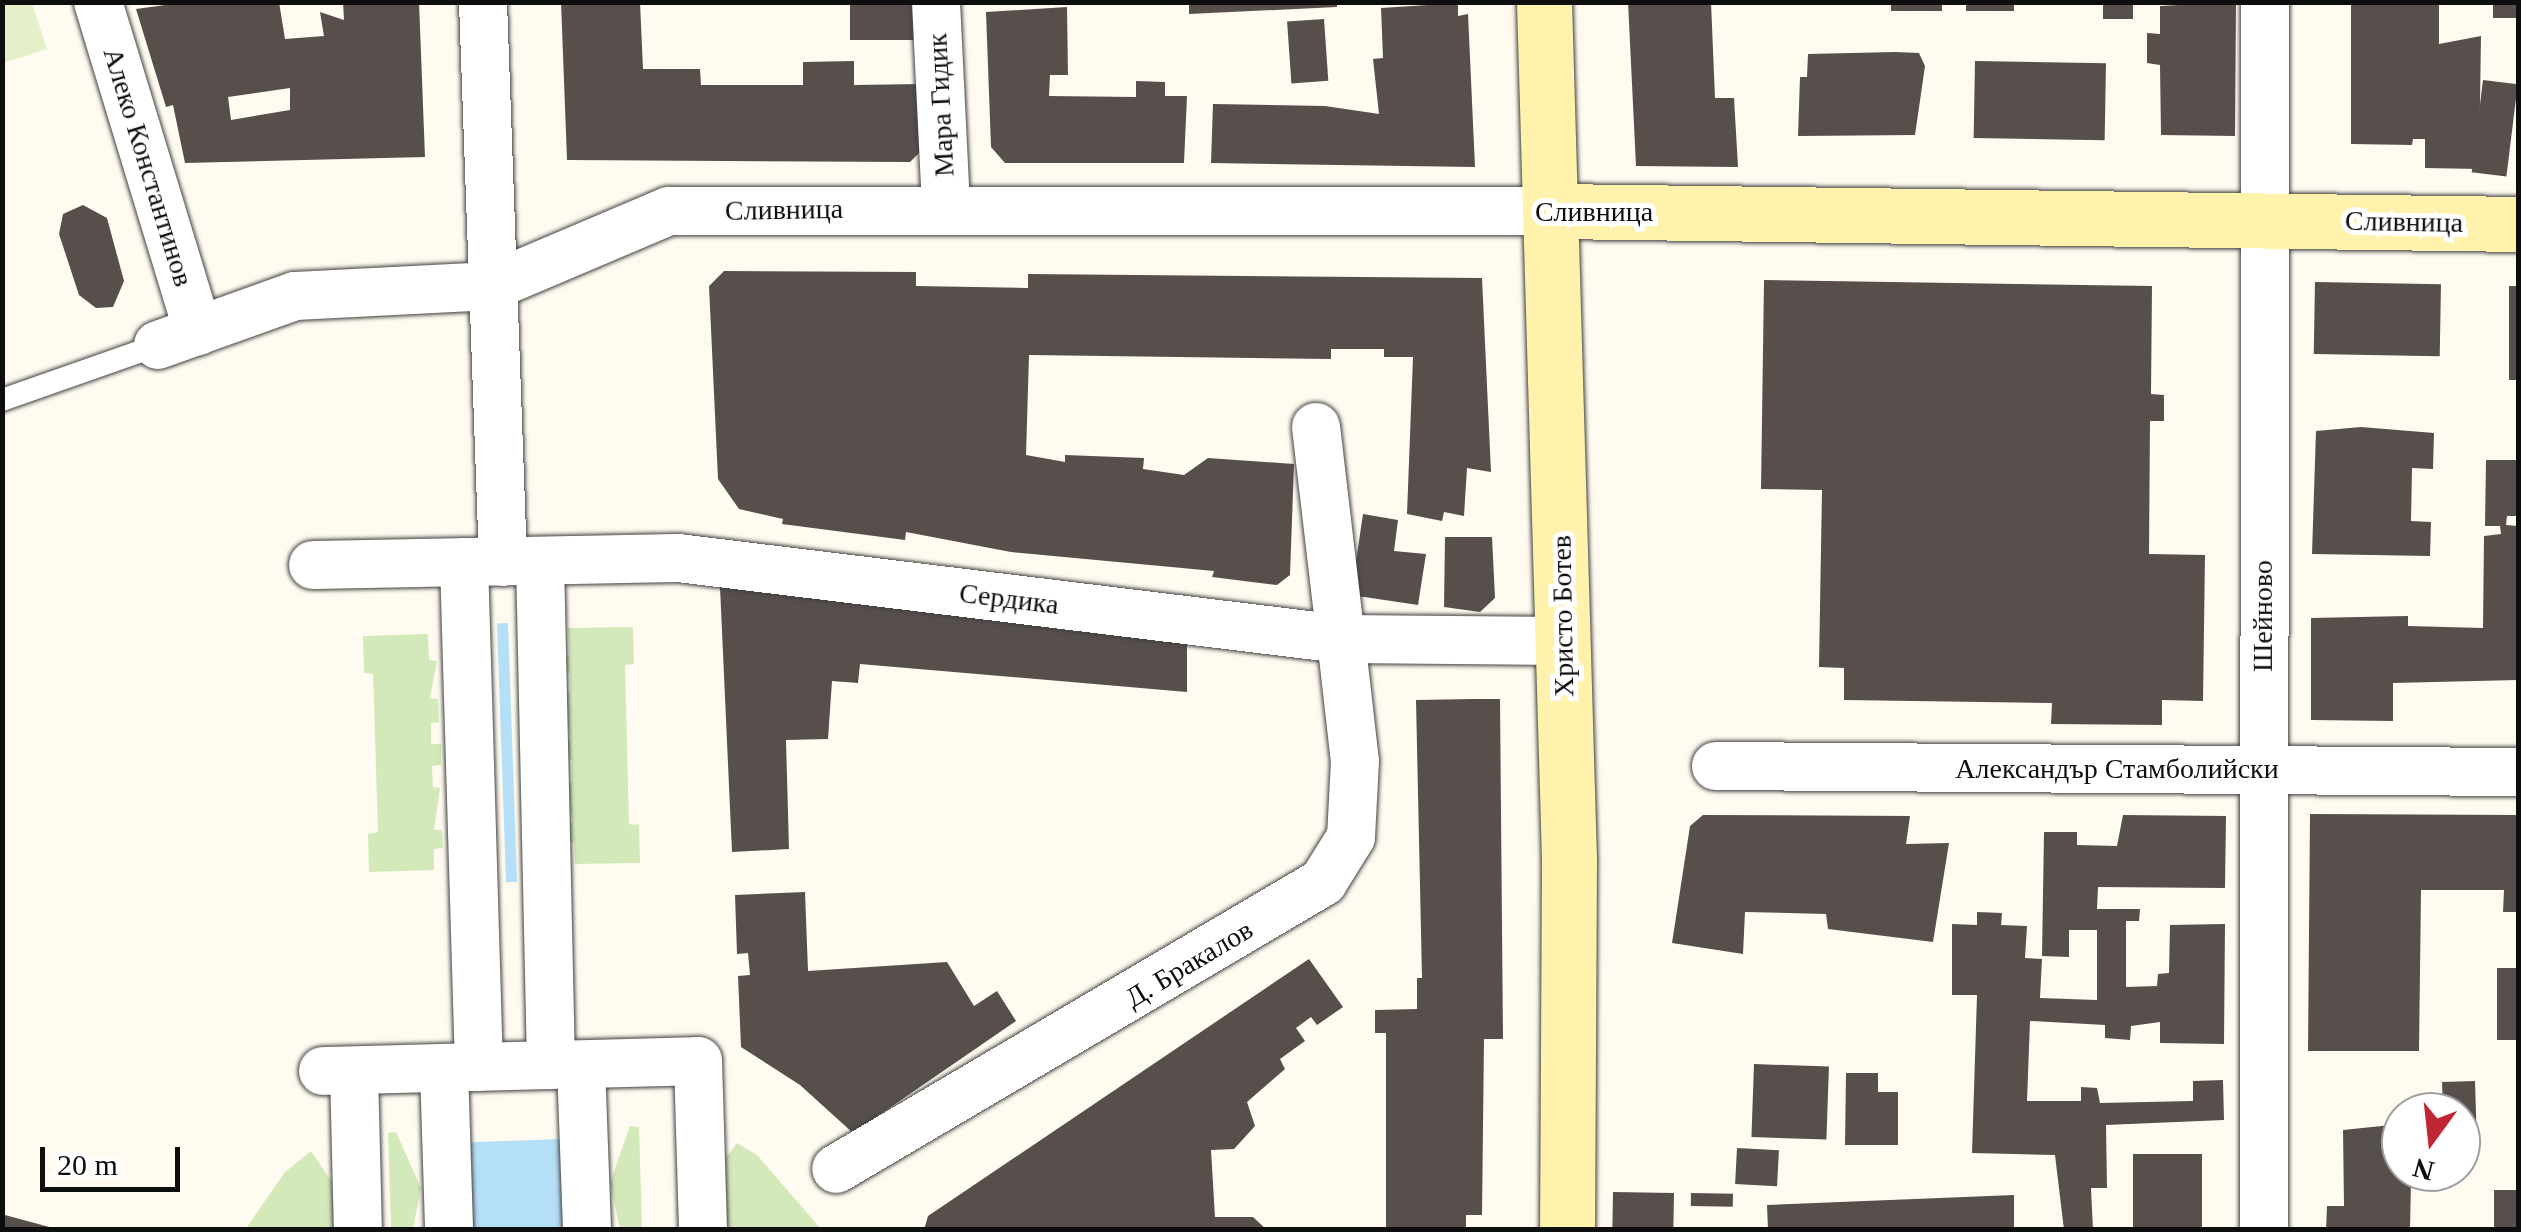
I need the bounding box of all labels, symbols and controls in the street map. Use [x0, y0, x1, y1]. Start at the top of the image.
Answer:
street label: Мара Гидик [920, 32, 962, 178]
street label: Алеко Константинов [96, 44, 200, 290]
street label: Сливница [725, 192, 843, 228]
street label: Сливница [1535, 195, 1653, 229]
street label: Сливница [2345, 204, 2463, 240]
street label: Христо Ботев [1545, 535, 1581, 697]
street label: Шейново [2246, 560, 2280, 672]
street label: Сердика [957, 576, 1061, 622]
street label: Александър Стамболийски [1955, 752, 2279, 786]
street label: Д. Бракалов [1119, 913, 1259, 1015]
north arrow [2381, 1092, 2481, 1192]
scale bar [45, 1127, 185, 1189]
text: 20 m [57, 1148, 118, 1181]
text: N [2410, 1152, 2437, 1187]

